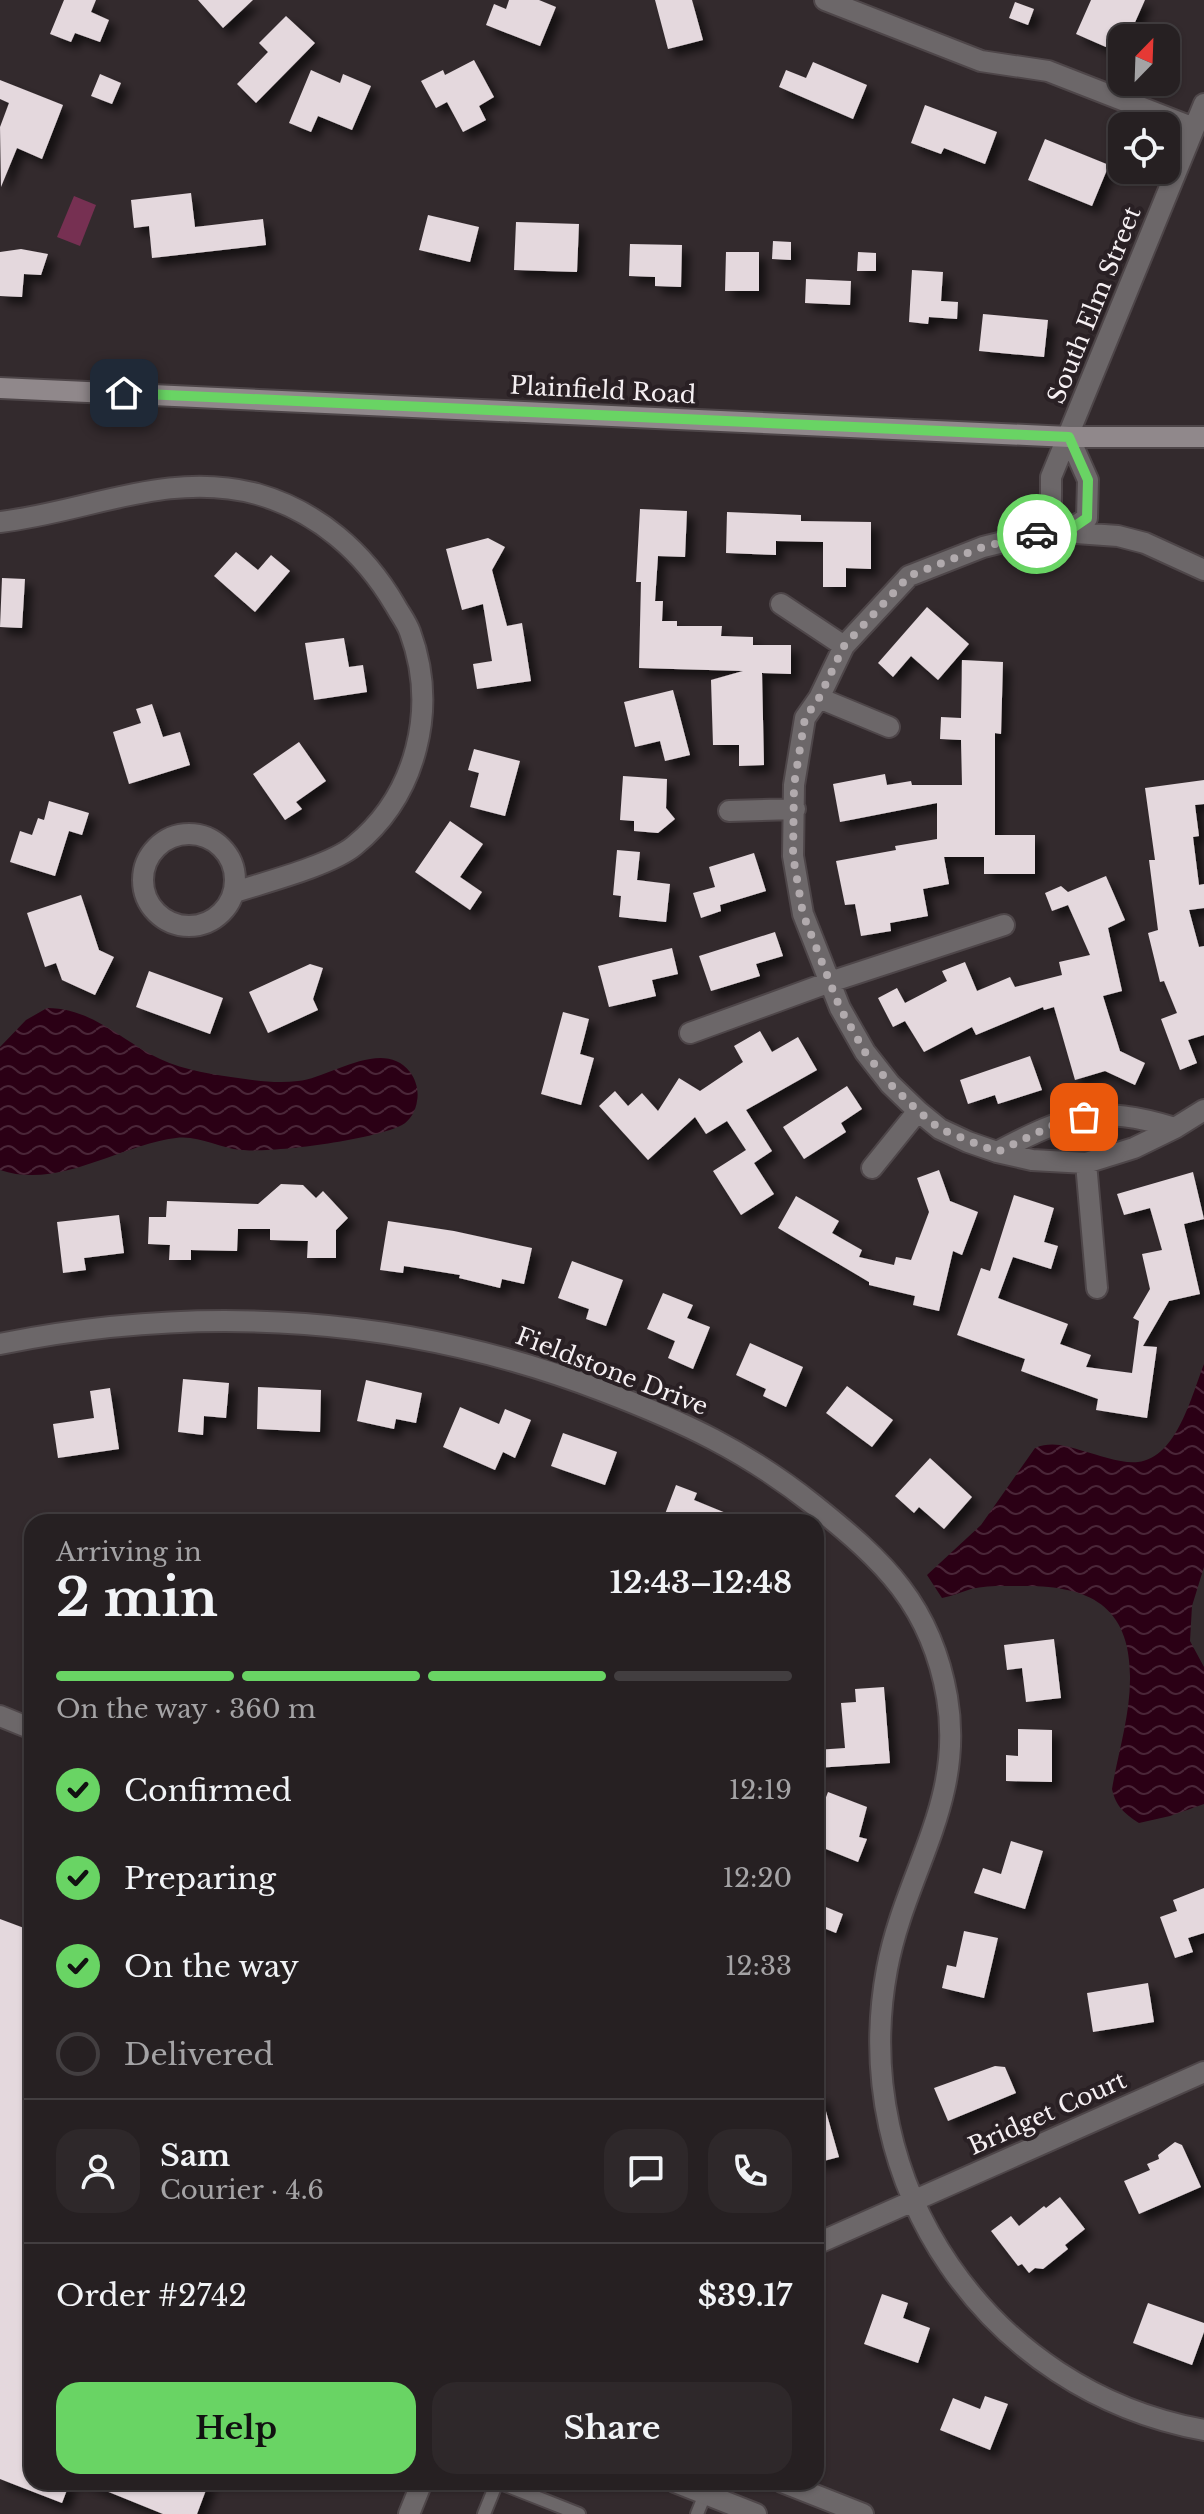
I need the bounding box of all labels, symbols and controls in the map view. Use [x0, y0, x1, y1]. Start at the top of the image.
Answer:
north arrow [1108, 24, 1180, 96]
map controls [1108, 24, 1180, 184]
button: locate [1108, 112, 1180, 184]
street label: South Elm Street [1041, 202, 1147, 408]
pin [90, 359, 158, 427]
icon: home [102, 371, 146, 415]
street label: Plainfield Road [509, 371, 697, 409]
courier [997, 494, 1077, 574]
icon: car [1015, 512, 1059, 556]
pin [1050, 1083, 1118, 1151]
icon: bag [1062, 1095, 1106, 1139]
street label: Fieldstone Drive [512, 1321, 712, 1421]
text: Arriving in [56, 1536, 202, 1568]
text: 12:43–12:48 [610, 1564, 792, 1601]
text: 2 min [56, 1566, 218, 1630]
text: On the way · 360 m [56, 1693, 316, 1725]
icon: check [56, 1768, 100, 1812]
text: Confirmed [124, 1772, 292, 1809]
text: 12:19 [729, 1774, 792, 1806]
icon: check [56, 1856, 100, 1900]
text: Preparing [124, 1860, 276, 1897]
text: 12:20 [722, 1862, 792, 1894]
icon: check [56, 1944, 100, 1988]
text: On the way [124, 1948, 299, 1985]
text: 12:33 [725, 1950, 792, 1982]
text: Delivered [124, 2036, 274, 2073]
street label: Bridget Court [964, 2065, 1130, 2161]
button: person [56, 2129, 140, 2213]
button: chat [604, 2129, 688, 2213]
button: phone [708, 2129, 792, 2213]
text: Sam [160, 2137, 230, 2174]
text: Courier · 4.6 [160, 2174, 324, 2206]
text: Order #2742 [56, 2277, 247, 2314]
text: $39.17 [698, 2277, 792, 2314]
button: Help [56, 2382, 416, 2474]
button: Share [432, 2382, 792, 2474]

